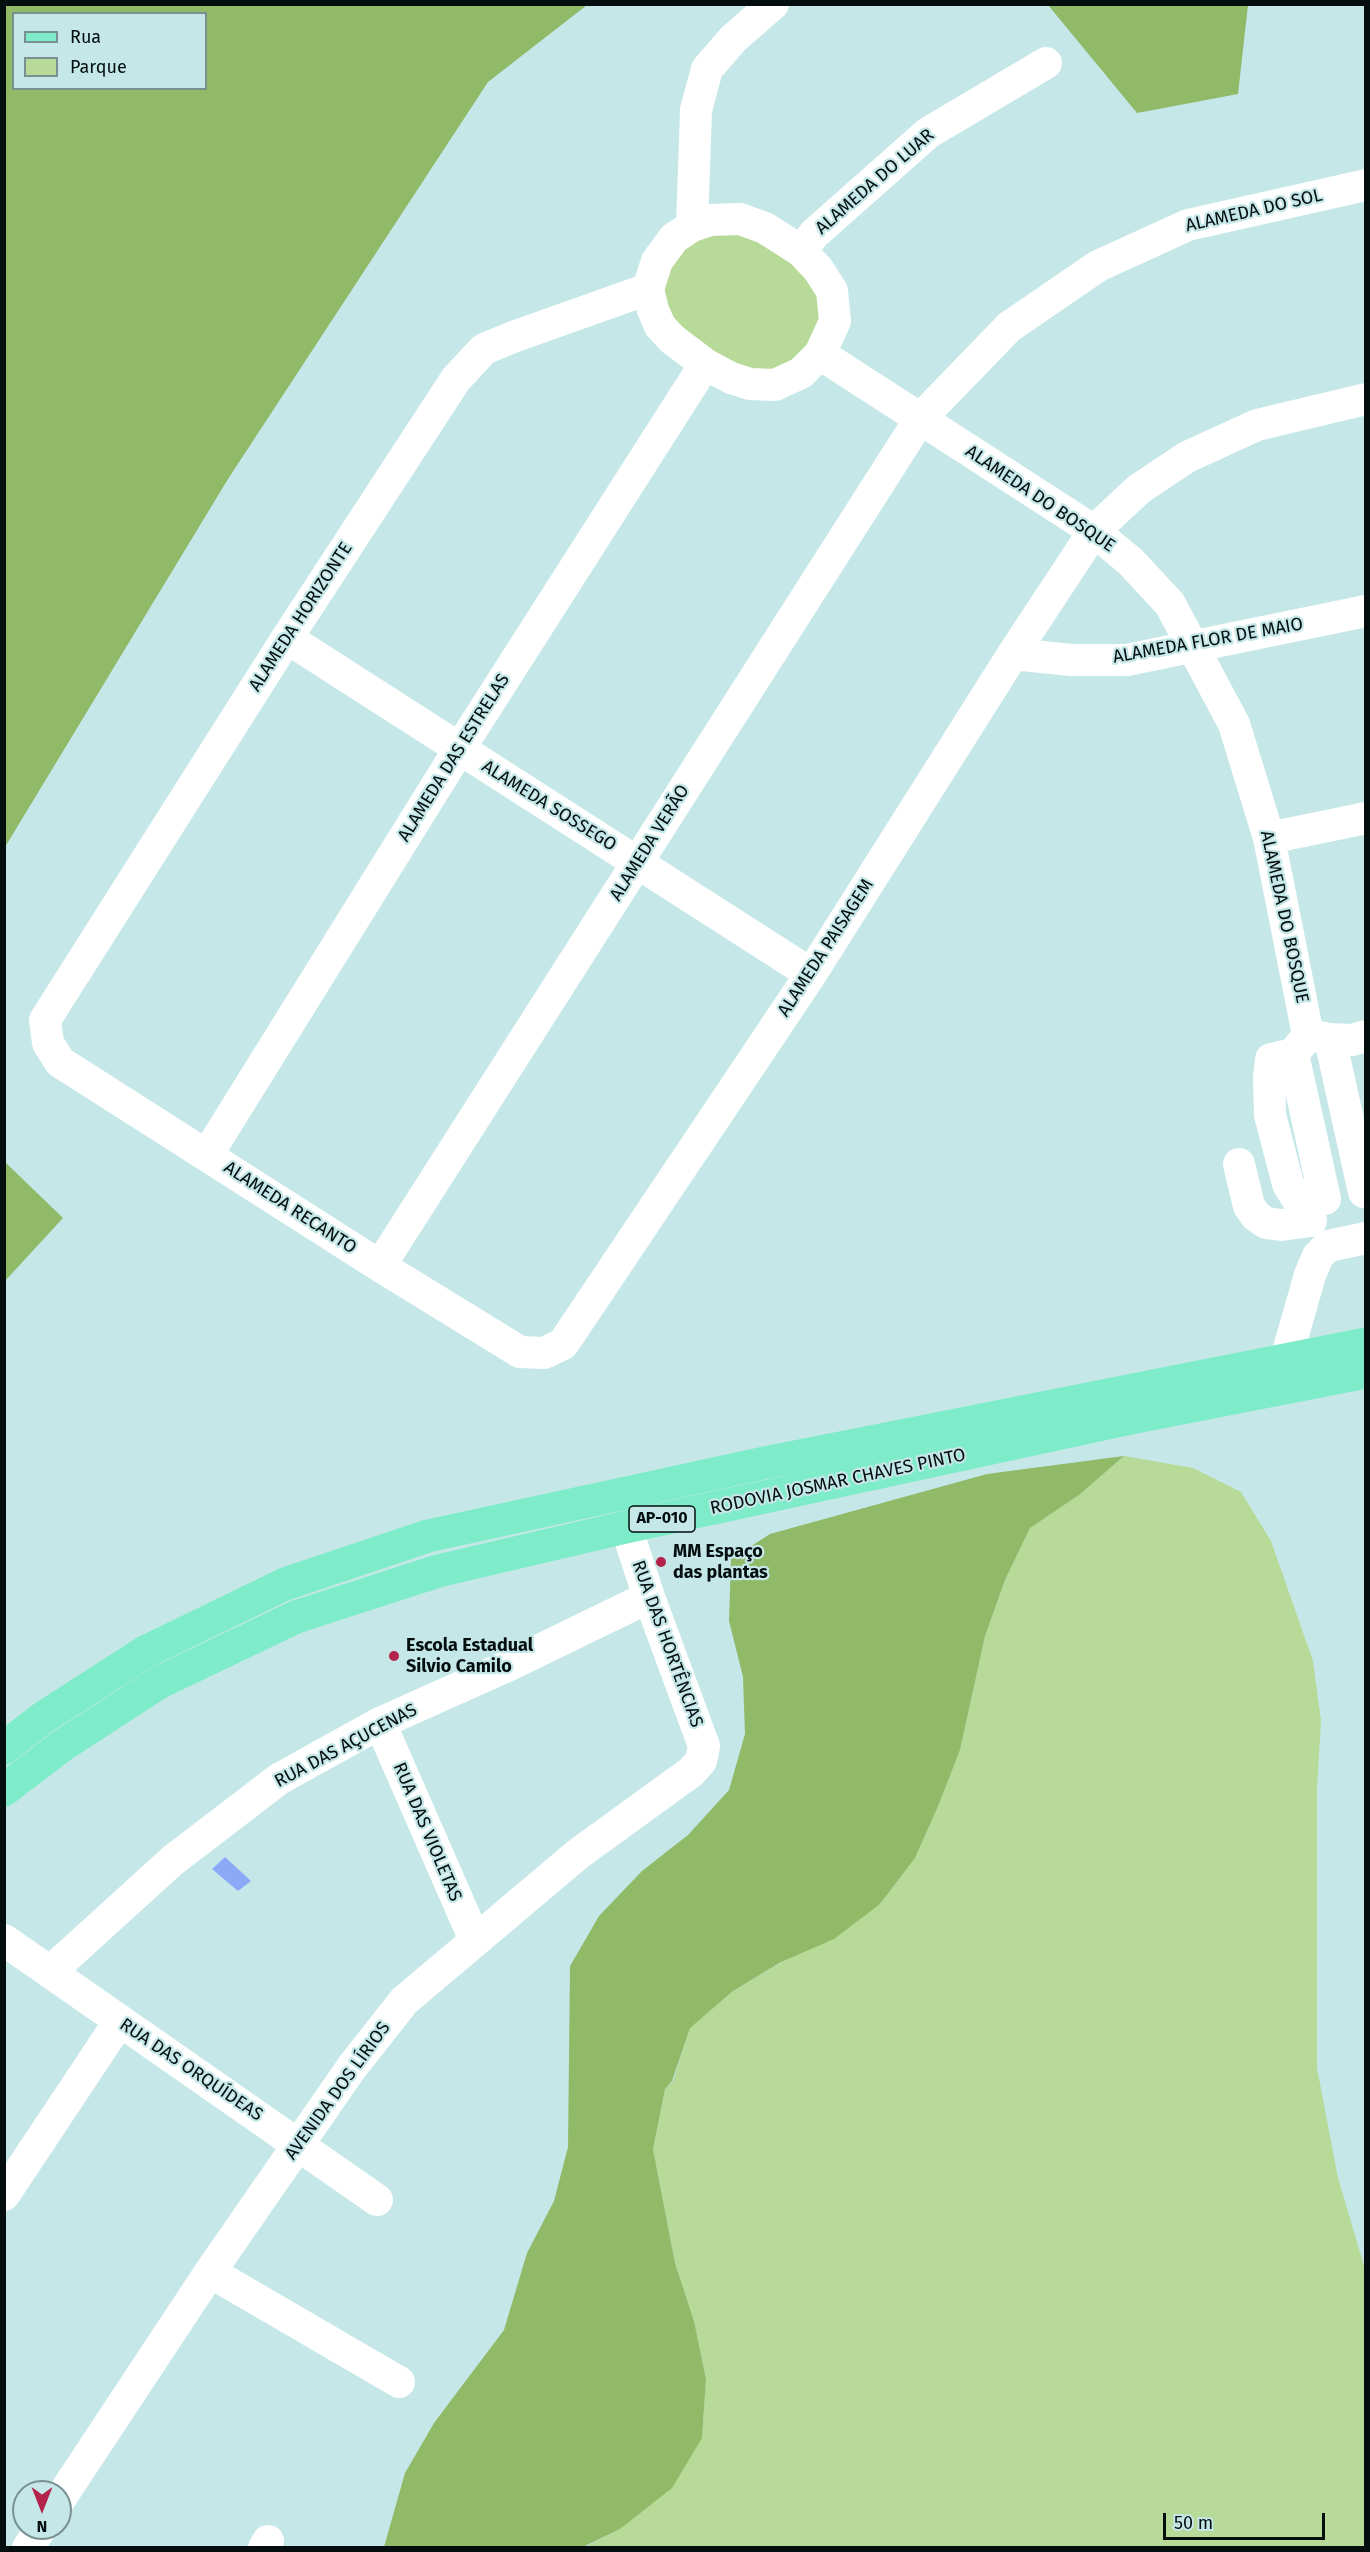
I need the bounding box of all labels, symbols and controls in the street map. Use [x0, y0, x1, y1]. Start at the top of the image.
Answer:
legend [12, 12, 207, 90]
text: Rua [70, 26, 101, 48]
text: Parque [70, 56, 127, 78]
street label: ALAMEDA DO LUAR [811, 125, 939, 239]
street label: ALAMEDA DO SOL [1183, 185, 1325, 237]
street label: ALAMEDA DO BOSQUE [961, 441, 1119, 557]
street label: ALAMEDA HORIZONTE [245, 538, 357, 696]
street label: ALAMEDA FLOR DE MAIO [1111, 614, 1305, 668]
street label: ALAMEDA DAS ESTRELAS [393, 670, 515, 846]
street label: ALAMEDA SOSSEGO [478, 756, 620, 856]
street label: ALAMEDA VERÃO [606, 781, 694, 905]
street label: ALAMEDA DO BOSQUE [1255, 829, 1313, 1005]
street label: ALAMEDA PAISAGEM [773, 875, 879, 1021]
street label: ALAMEDA RECANTO [220, 1157, 360, 1259]
street label: RODOVIA JOSMAR CHAVES PINTO [708, 1444, 968, 1520]
road number: AP-010 [629, 1506, 695, 1532]
place label: MM Espaço das plantas [673, 1541, 768, 1584]
marker: MM Espaço das plantas [654, 1555, 668, 1569]
street label: RUA DAS HORTÊNCIAS [627, 1558, 707, 1730]
place label: Escola Estadual Silvio Camilo [406, 1635, 533, 1678]
marker: Escola Estadual Silvio Camilo [387, 1649, 401, 1663]
street label: RUA DAS AÇUCENAS [271, 1699, 421, 1793]
street label: RUA DAS VIOLETAS [388, 1759, 466, 1905]
street label: RUA DAS ORQUÍDEAS [115, 2014, 267, 2126]
street label: AVENIDA DOS LÍRIOS [281, 2018, 395, 2164]
north arrow [12, 2480, 72, 2540]
scale bar [1166, 2501, 1328, 2539]
text: 50 m [1174, 2512, 1213, 2534]
text: N [37, 2517, 47, 2536]

